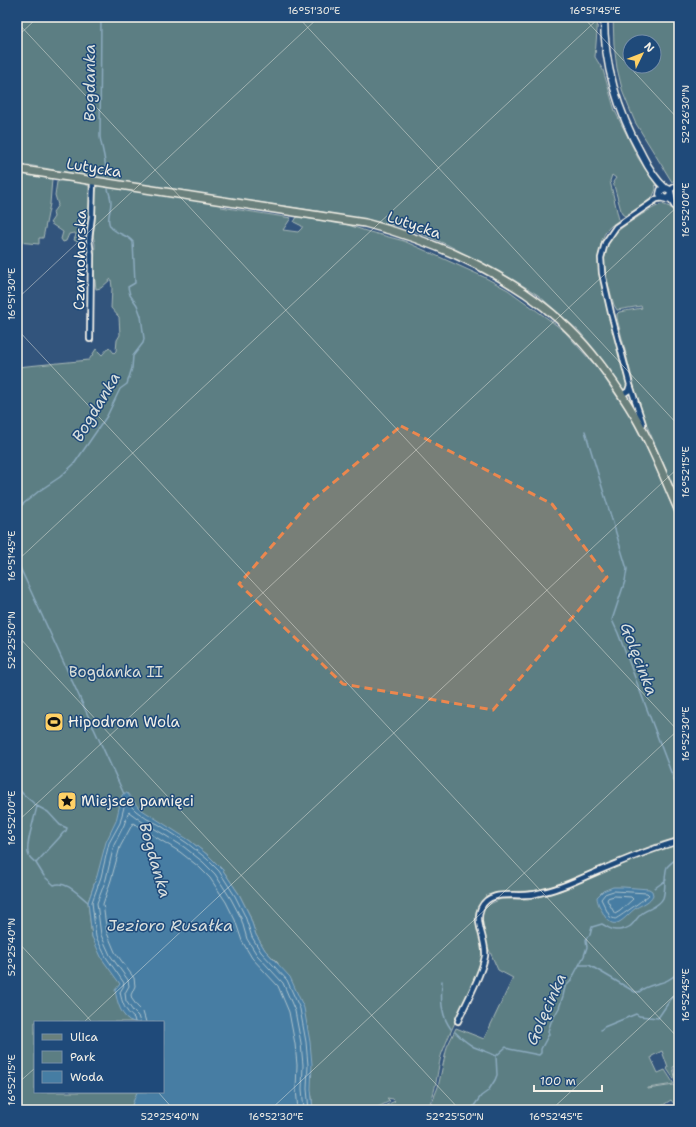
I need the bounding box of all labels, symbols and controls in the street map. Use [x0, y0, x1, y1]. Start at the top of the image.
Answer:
text: 16°51'30"E [288, 4, 340, 17]
text: 16°51'45"E [569, 4, 621, 17]
north arrow [622, 34, 662, 74]
text: N [640, 39, 658, 56]
water label: Bogdanka [79, 44, 100, 122]
text: 52°26'30"N [679, 85, 692, 143]
street label: Lutycka [65, 154, 124, 182]
text: 16°52'00"E [679, 182, 692, 238]
street label: Lutycka [384, 206, 444, 244]
street label: Czarnohorska [69, 209, 91, 310]
text: 16°51'30"E [5, 268, 18, 320]
water label: Bogdanka [67, 368, 125, 446]
text: 16°52'15"E [679, 446, 692, 498]
text: 16°51'45"E [5, 530, 18, 582]
text: 52°25'50"N [5, 611, 18, 669]
water label: Golęcinka [615, 620, 663, 699]
park label: Bogdanka II [69, 662, 163, 682]
text: 16°52'30"E [679, 707, 692, 761]
sports icon: Hipodrom Wola [43, 711, 65, 733]
place label: Hipodrom Wola [68, 712, 181, 732]
text: 16°52'00"E [5, 790, 18, 846]
place icon: Miejsce pamięci [56, 790, 78, 812]
place label: Miejsce pamięci [81, 791, 194, 811]
water label: Bogdanka [134, 820, 176, 900]
water label: Jezioro Rusałka [107, 915, 233, 936]
text: 52°25'40"N [5, 918, 18, 976]
text: 16°52'45"E [679, 968, 692, 1022]
water label: Golęcinka [521, 970, 571, 1048]
legend [34, 1021, 164, 1093]
text: Ulica [70, 1029, 99, 1045]
text: Park [70, 1049, 96, 1065]
text: 16°52'15"E [5, 1054, 18, 1106]
scale bar [534, 1067, 602, 1093]
text: Woda [70, 1069, 104, 1085]
text: 100 m [540, 1073, 576, 1089]
text: 52°25'40"N [141, 1110, 199, 1123]
text: 16°52'30"E [249, 1110, 303, 1123]
text: 52°25'50"N [426, 1110, 484, 1123]
text: 16°52'45"E [529, 1110, 583, 1123]

